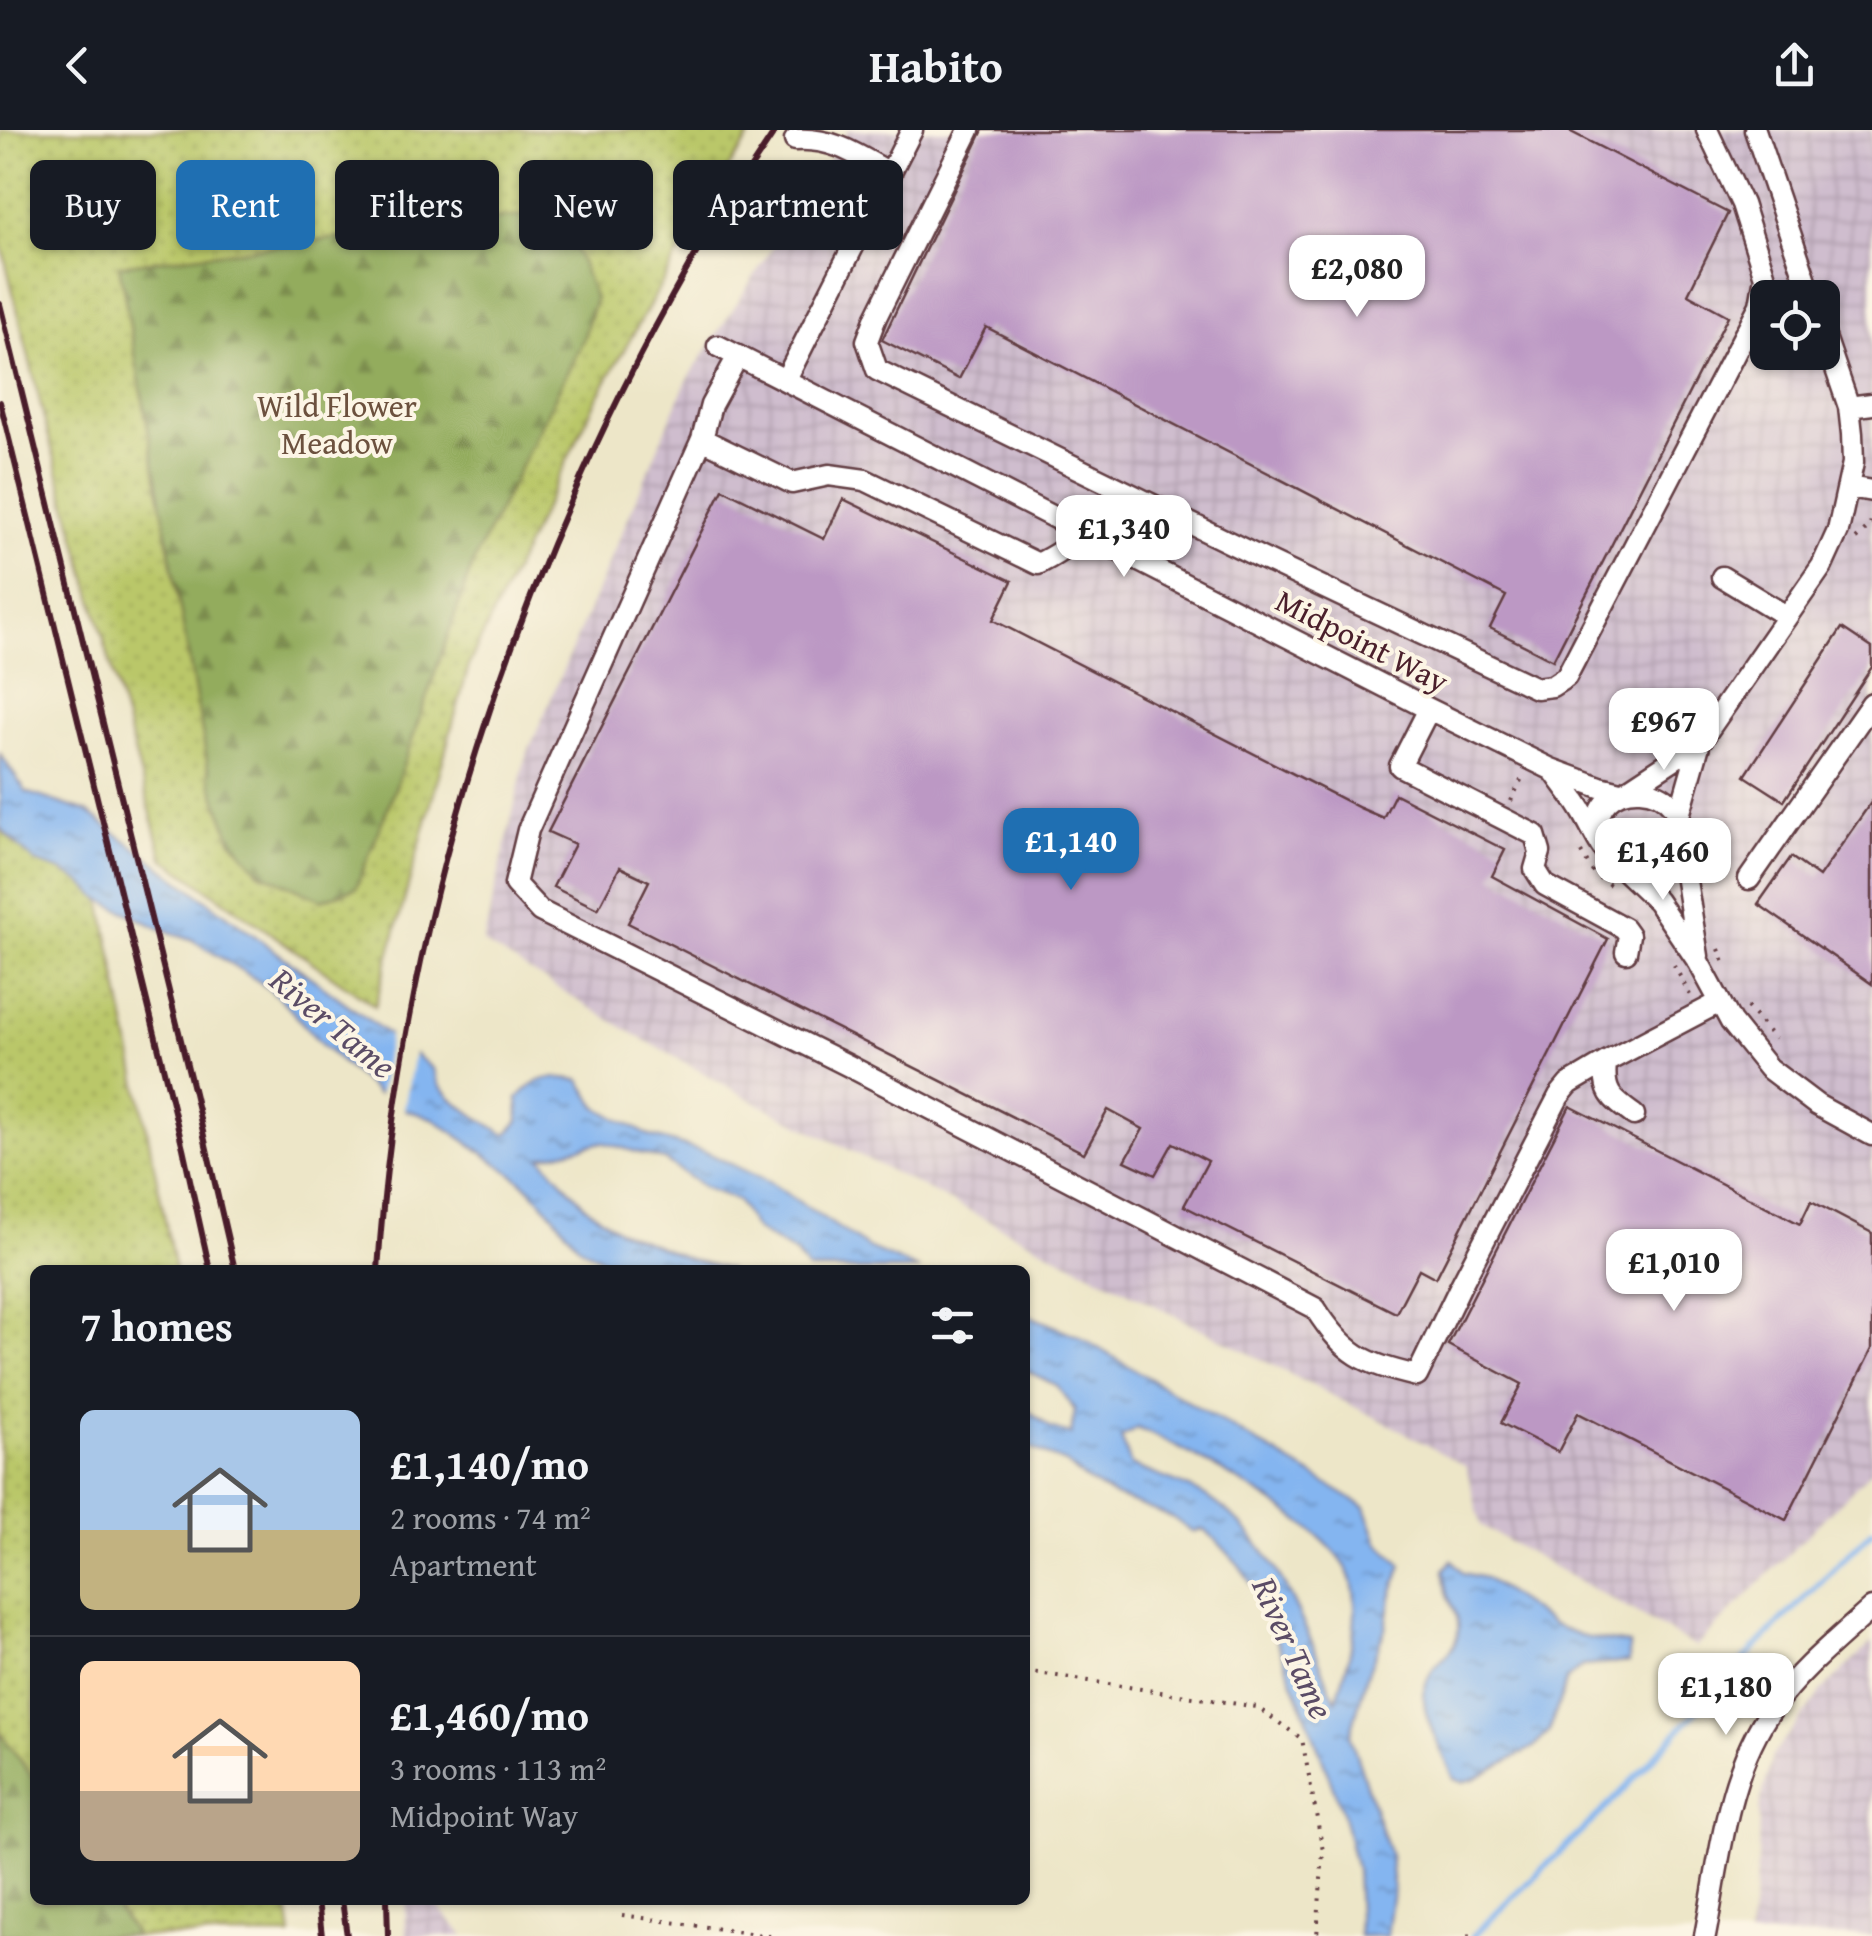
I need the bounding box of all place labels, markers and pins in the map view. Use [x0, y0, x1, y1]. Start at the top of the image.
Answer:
pin: £2,080 [1276, 235, 1438, 320]
pin: £1,340 [1043, 495, 1205, 580]
pin: £967 [1605, 688, 1723, 773]
pin: £1,140 [990, 808, 1152, 893]
pin: £1,460 [1582, 818, 1744, 903]
pin: £1,010 [1593, 1229, 1755, 1314]
pin: £1,180 [1645, 1653, 1807, 1738]

